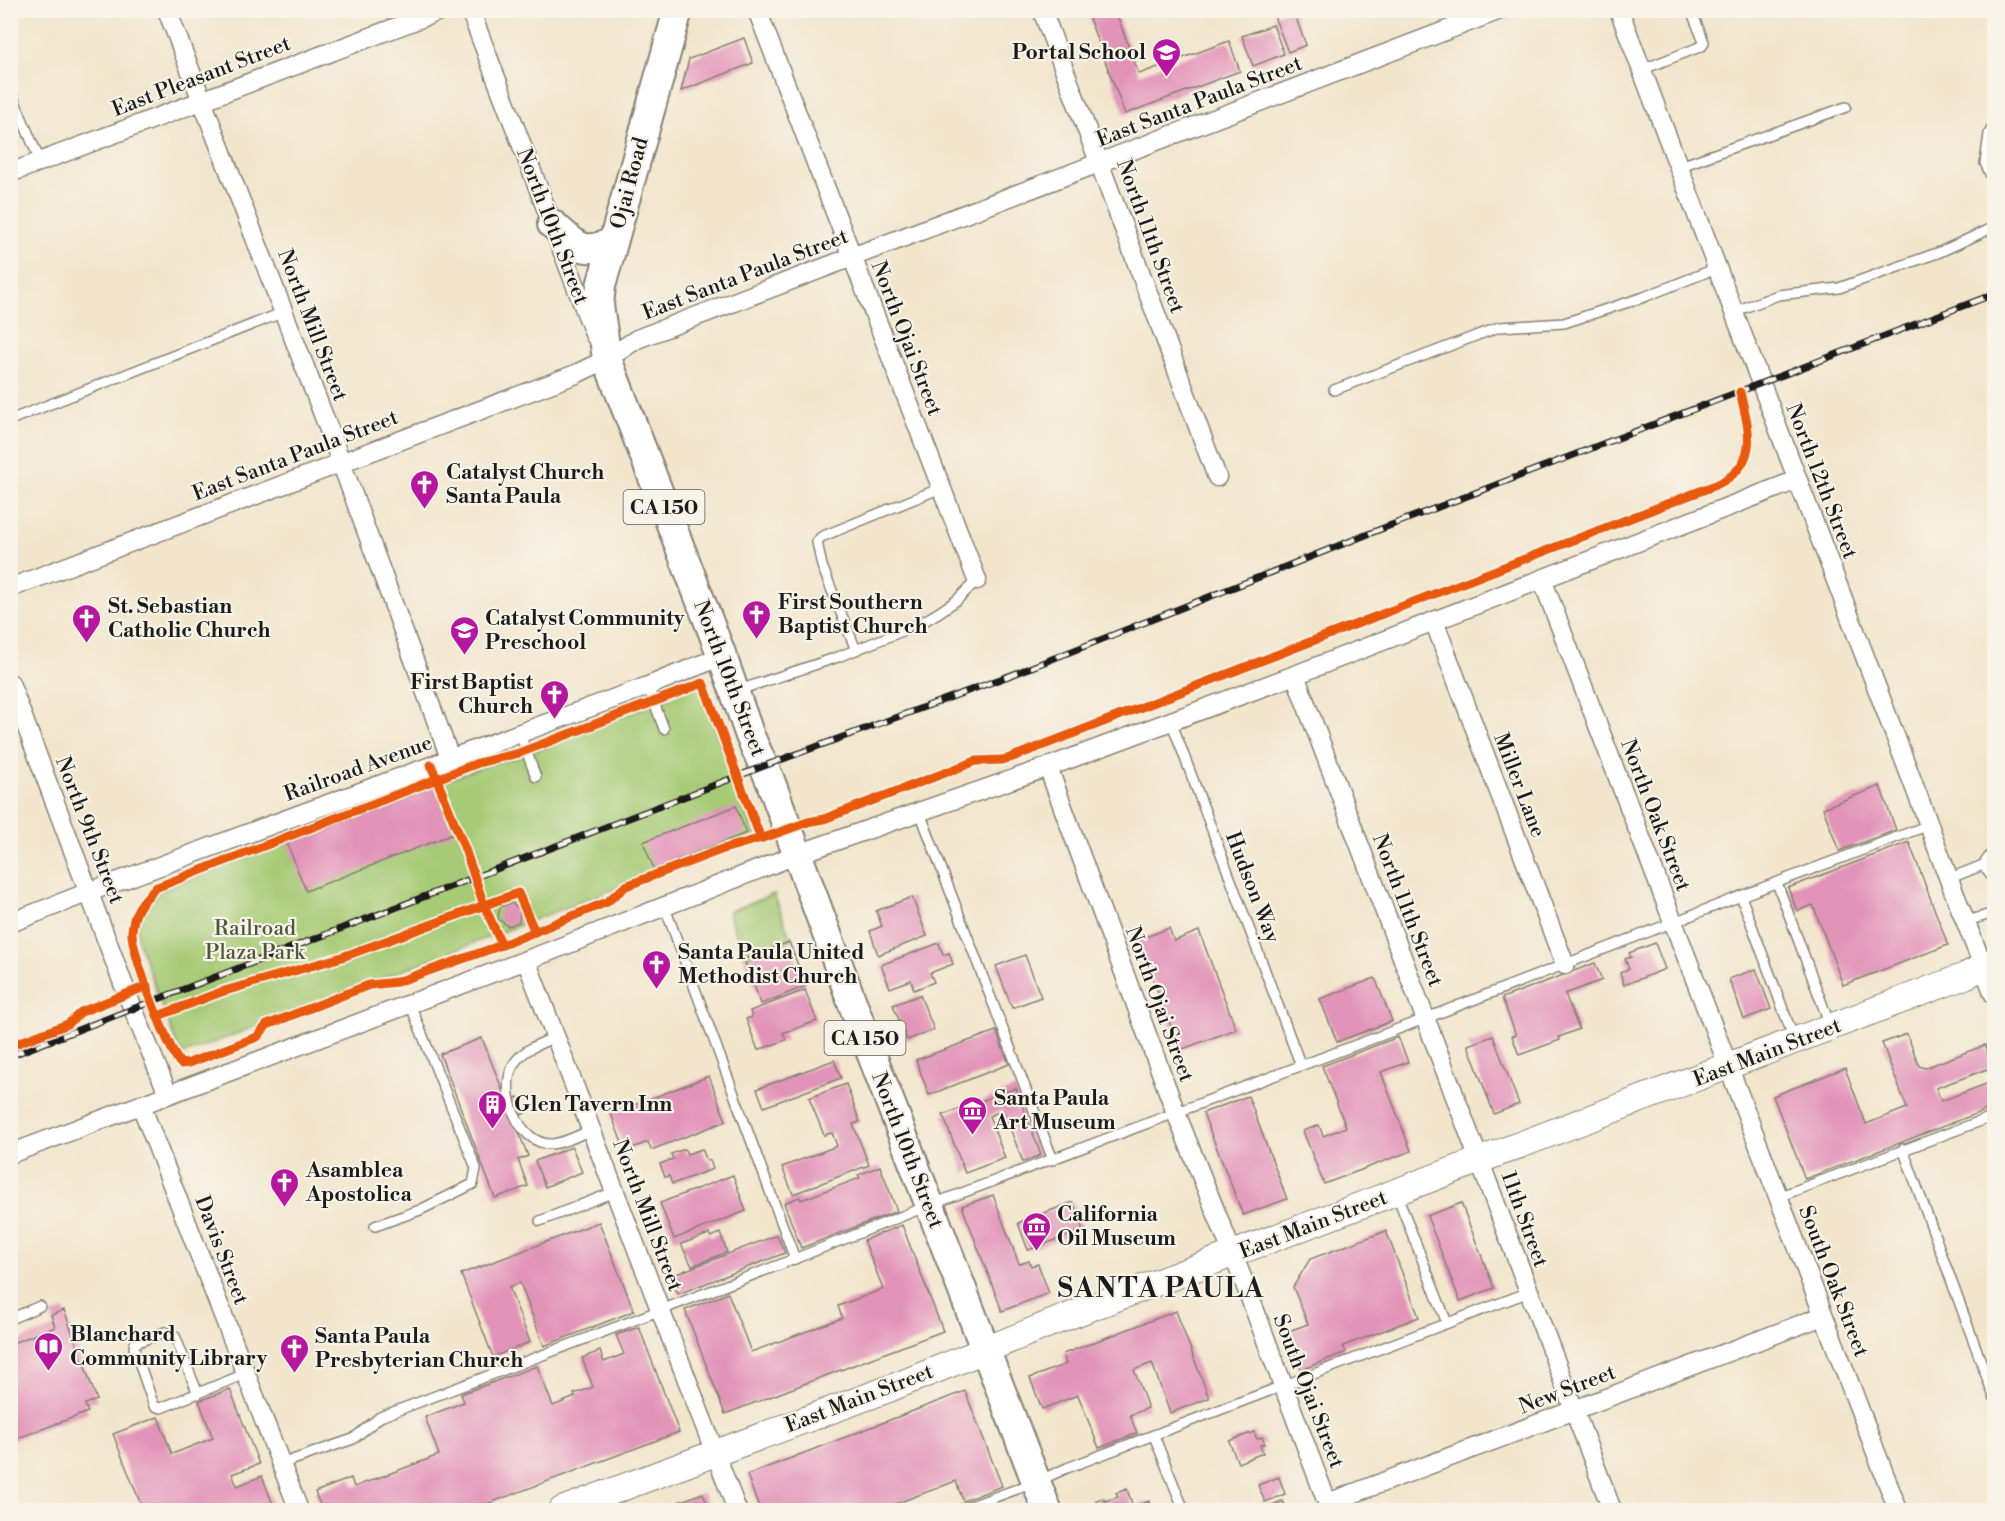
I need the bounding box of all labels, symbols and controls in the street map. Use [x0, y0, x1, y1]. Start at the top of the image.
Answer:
street label: East Pleasant Street [108, 31, 295, 123]
school or university icon: Portal School [1151, 36, 1183, 78]
place label: Portal School [1012, 40, 1146, 66]
street label: East Santa Paula Street [1093, 50, 1306, 153]
street label: Ojai Road [605, 134, 655, 232]
street label: North 10th Street [510, 145, 594, 309]
street label: North 11th Street [1110, 156, 1190, 317]
street label: East Santa Paula Street [639, 223, 852, 326]
street label: North Mill Street [271, 246, 353, 406]
street label: North Ojai Street [865, 257, 948, 420]
street label: North 12th Street [1779, 400, 1863, 563]
street label: East Santa Paula Street [189, 404, 402, 507]
place label: Catalyst Church Santa Paula [446, 460, 604, 510]
church icon: Catalyst Church Santa Paula [409, 468, 441, 510]
road number: CA 150 [624, 490, 704, 524]
place label: First Southern Baptist Church [778, 590, 928, 640]
place label: St. Sebastian Catholic Church [108, 594, 271, 644]
street label: North 10th Street [687, 597, 771, 761]
church icon: First Southern Baptist Church [741, 598, 773, 640]
church icon: St. Sebastian Catholic Church [71, 602, 103, 644]
place label: Catalyst Community Preschool [485, 606, 685, 656]
school or university icon: Catalyst Community Preschool [448, 614, 480, 656]
place label: First Baptist Church [410, 670, 534, 720]
church icon: First Baptist Church [538, 678, 570, 720]
street label: Railroad Avenue [281, 730, 436, 808]
street label: Miller Lane [1487, 730, 1551, 841]
street label: North Oak Street [1614, 736, 1696, 896]
street label: North 9th Street [49, 753, 129, 908]
street label: Hudson Way [1219, 828, 1285, 947]
street label: North 11th Street [1366, 830, 1448, 991]
park label: Railroad Plaza Park [205, 916, 306, 966]
street label: North Ojai Street [1119, 923, 1199, 1086]
place label: Santa Paula United Methodist Church [678, 940, 864, 990]
church icon: Santa Paula United Methodist Church [641, 948, 673, 990]
street label: East Main Street [1690, 1013, 1845, 1093]
road number: CA 150 [824, 1021, 906, 1055]
street label: North 10th Street [865, 1069, 949, 1233]
place label: Santa Paula Art Museum [993, 1086, 1116, 1136]
building icon: Glen Tavern Inn [477, 1088, 509, 1130]
place label: Glen Tavern Inn [514, 1092, 672, 1118]
museum icon: Santa Paula Art Museum [957, 1094, 989, 1136]
street label: North Mill Street [606, 1136, 688, 1296]
place label: Asamblea Apostolica [305, 1158, 412, 1208]
church icon: Asamblea Apostolica [269, 1166, 301, 1208]
street label: 11th Street [1495, 1168, 1554, 1271]
street label: East Main Street [1236, 1185, 1391, 1265]
street label: Davis Street [188, 1192, 254, 1309]
place label: California Oil Museum [1057, 1202, 1176, 1252]
street label: South Oak Street [1792, 1202, 1874, 1361]
museum icon: California Oil Museum [1020, 1210, 1052, 1252]
district label: SANTA PAULA [1058, 1272, 1265, 1306]
street label: South Ojai Street [1267, 1311, 1350, 1472]
place label: Blanchard Community Library [70, 1322, 268, 1372]
place label: Santa Paula Presbyterian Church [315, 1324, 523, 1374]
library icon: Blanchard Community Library [33, 1330, 65, 1372]
church icon: Santa Paula Presbyterian Church [278, 1332, 310, 1374]
street label: East Main Street [782, 1359, 937, 1439]
street label: New Street [1515, 1359, 1620, 1420]

